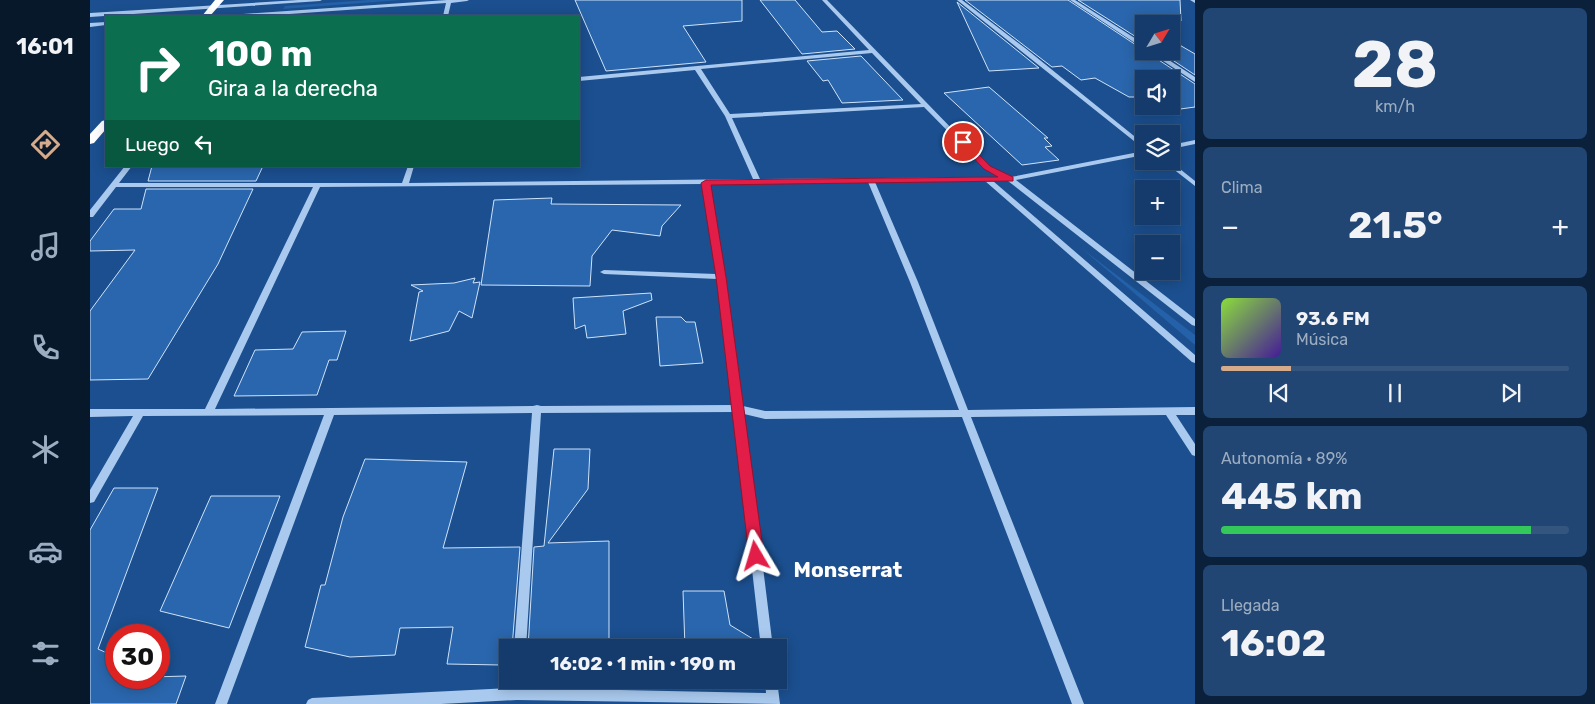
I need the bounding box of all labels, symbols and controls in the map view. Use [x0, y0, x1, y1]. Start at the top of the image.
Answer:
north arrow [1135, 15, 1180, 60]
map controls [1135, 15, 1180, 280]
text: 28 [1352, 26, 1438, 103]
text: 16:01 [16, 33, 74, 60]
text: 100 m [208, 33, 313, 75]
icon: right [125, 35, 190, 100]
button: sound [1135, 70, 1180, 115]
text: Gira a la derecha [208, 75, 378, 102]
text: km/h [1375, 97, 1415, 116]
pin [942, 121, 984, 163]
button: layers [1135, 125, 1180, 170]
icon: directions [28, 127, 63, 162]
icon: arrive [949, 128, 977, 156]
icon: left [190, 130, 218, 158]
text: Luego [125, 133, 180, 156]
text: Clima [1221, 178, 1262, 197]
button: + [1135, 180, 1180, 225]
text: 21.5° [1348, 202, 1443, 248]
text: − [1221, 210, 1239, 243]
text: + [1552, 210, 1569, 243]
icon: music [28, 229, 63, 264]
button: − [1135, 235, 1180, 280]
text: 93.6 FM [1296, 307, 1370, 330]
icon: phone [28, 330, 63, 365]
text: Música [1296, 330, 1348, 349]
icon: previous [1265, 379, 1293, 407]
icon: pause [1381, 379, 1409, 407]
icon: next [1497, 379, 1525, 407]
icon: climate [28, 432, 63, 467]
text: Autonomía · 89% [1221, 449, 1347, 468]
text: 445 km [1221, 473, 1363, 519]
position arrow [729, 529, 781, 581]
icon: car [28, 534, 63, 569]
district label: Monserrat [794, 557, 903, 582]
text: Llegada [1221, 596, 1280, 615]
text: 16:02 [1221, 620, 1326, 666]
speed limit sign: 30 [105, 624, 170, 689]
icon: filters [28, 636, 63, 671]
text: 16:02 · 1 min · 190 m [550, 652, 736, 675]

